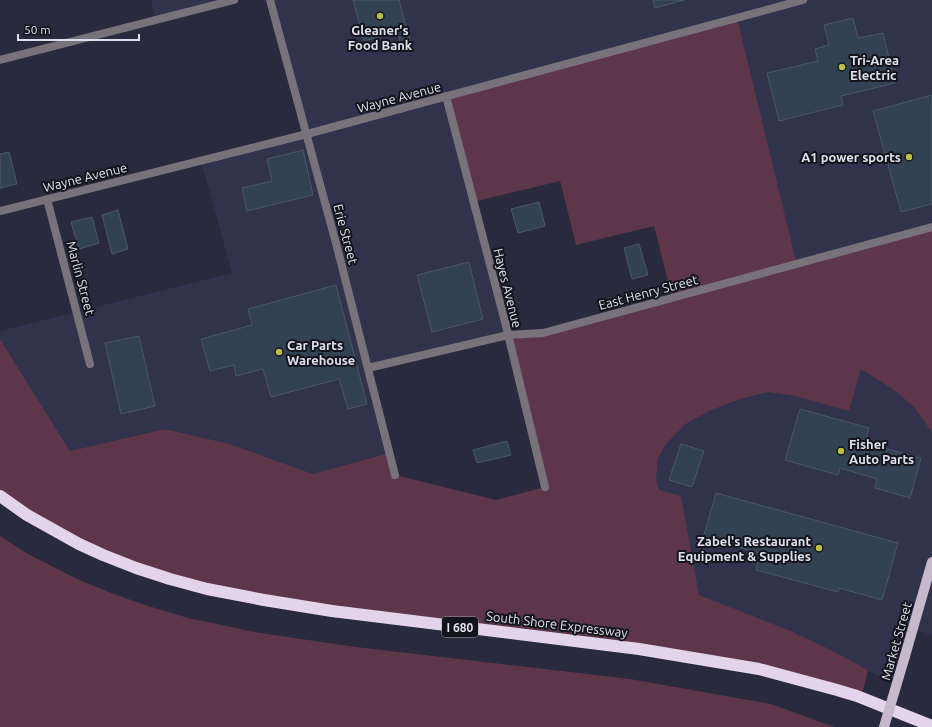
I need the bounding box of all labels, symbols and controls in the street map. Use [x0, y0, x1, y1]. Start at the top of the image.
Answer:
marker: Gleaner's Food Bank [375, 11, 385, 21]
scale bar [18, 16, 139, 42]
text: 50 m [24, 23, 51, 36]
place label: Gleaner's Food Bank [348, 23, 413, 52]
place label: Tri-Area Electric [850, 53, 899, 82]
marker: Tri-Area Electric [837, 62, 847, 72]
street label: Wayne Avenue [356, 79, 442, 115]
place label: A1 power sports [801, 150, 901, 164]
marker: A1 power sports [904, 152, 914, 162]
street label: Wayne Avenue [42, 160, 128, 194]
street label: Erie Street [331, 202, 361, 266]
street label: Marlin Street [64, 239, 98, 317]
street label: Hayes Avenue [491, 247, 525, 329]
street label: East Henry Street [597, 272, 699, 312]
place label: Car Parts Warehouse [287, 338, 355, 367]
marker: Car Parts Warehouse [274, 347, 284, 357]
place label: Fisher Auto Parts [849, 437, 914, 466]
marker: Fisher Auto Parts [836, 446, 846, 456]
place label: Zabel's Restaurant Equipment & Supplies [678, 534, 811, 563]
marker: Zabel's Restaurant Equipment & Supplies [814, 543, 824, 553]
street label: Market Street [878, 600, 914, 682]
street label: South Shore Expressway [486, 608, 628, 640]
road number: I 680 [442, 617, 478, 637]

